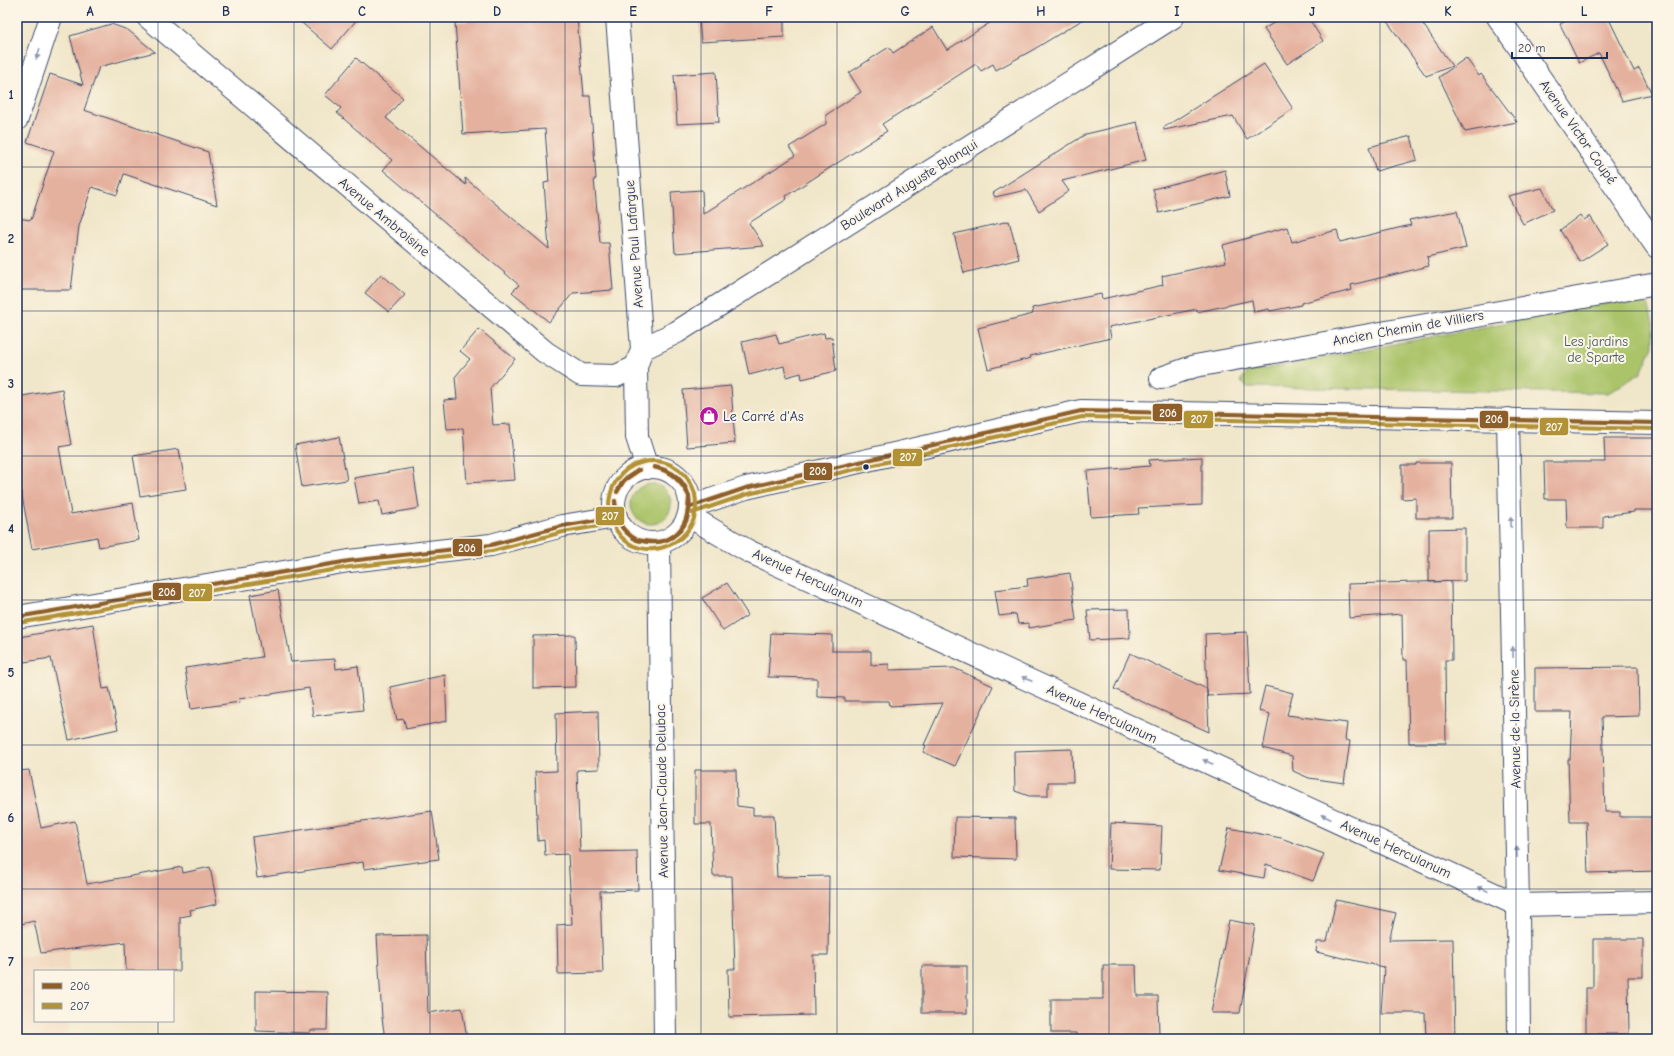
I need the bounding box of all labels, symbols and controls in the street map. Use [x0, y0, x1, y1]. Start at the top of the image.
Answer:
text: A [86, 4, 94, 19]
text: B [222, 4, 230, 19]
text: C [358, 4, 366, 19]
text: D [493, 4, 501, 19]
text: E [629, 4, 637, 19]
text: F [765, 4, 773, 19]
text: G [900, 4, 910, 19]
text: H [1036, 4, 1046, 19]
text: I [1174, 4, 1180, 19]
text: J [1309, 4, 1315, 19]
text: K [1444, 4, 1452, 19]
text: L [1581, 4, 1588, 19]
scale bar [1512, 34, 1607, 60]
text: 20 m [1518, 41, 1546, 55]
one-way arrow [35, 48, 41, 60]
street label: Avenue Victor Coupé [1536, 77, 1620, 187]
text: 1 [8, 87, 14, 102]
street label: Boulevard Auguste Blanqui [837, 136, 981, 234]
street label: Avenue Ambroisine [335, 174, 433, 260]
street label: Avenue Paul Lafargue [621, 179, 647, 309]
text: 2 [8, 231, 14, 246]
street label: Ancien Chemin de Villiers [1331, 306, 1485, 350]
park label: Les jardins de Sparte [1564, 333, 1628, 366]
text: 3 [8, 376, 14, 391]
line badge: 206 [1152, 403, 1183, 422]
shop icon: Le Carré d'As [698, 405, 720, 427]
text: 206 [1159, 407, 1177, 420]
place label: Le Carré d'As [723, 408, 804, 425]
line badge: 207 [1183, 410, 1214, 429]
line badge: 206 [1479, 410, 1509, 429]
text: 207 [1191, 413, 1207, 426]
text: 206 [1485, 413, 1503, 426]
line badge: 207 [1539, 417, 1569, 436]
text: 207 [1546, 421, 1562, 434]
line badge: 207 [892, 448, 923, 467]
text: 207 [900, 451, 916, 464]
line badge: 206 [803, 462, 833, 481]
unlabelled marker [861, 462, 871, 472]
text: 206 [809, 465, 827, 478]
line badge: 207 [595, 506, 625, 526]
text: 207 [602, 510, 618, 523]
one-way arrow [1508, 515, 1514, 528]
text: 4 [8, 521, 14, 536]
line badge: 206 [452, 538, 483, 557]
text: 206 [458, 542, 476, 555]
street label: Avenue Herculanum [750, 545, 866, 611]
line badge: 206 [152, 582, 182, 601]
line badge: 207 [182, 583, 213, 602]
text: 206 [158, 586, 176, 599]
text: 207 [189, 587, 205, 600]
one-way arrow [1510, 645, 1516, 658]
text: 5 [8, 665, 15, 680]
street label: Avenue de la Sirène [1505, 669, 1525, 789]
one-way arrow [1021, 676, 1032, 682]
street label: Avenue Herculanum [1044, 681, 1160, 747]
street label: Avenue Jean-Claude Delubac [652, 704, 672, 878]
one-way arrow [1202, 759, 1214, 765]
text: 6 [8, 810, 15, 825]
one-way arrow [1321, 814, 1332, 820]
street label: Avenue Herculanum [1338, 816, 1454, 882]
one-way arrow [1514, 845, 1520, 858]
one-way arrow [1477, 886, 1488, 892]
text: 7 [8, 954, 14, 969]
legend [34, 970, 174, 1022]
text: 206 [70, 979, 90, 993]
text: 207 [70, 999, 90, 1013]

